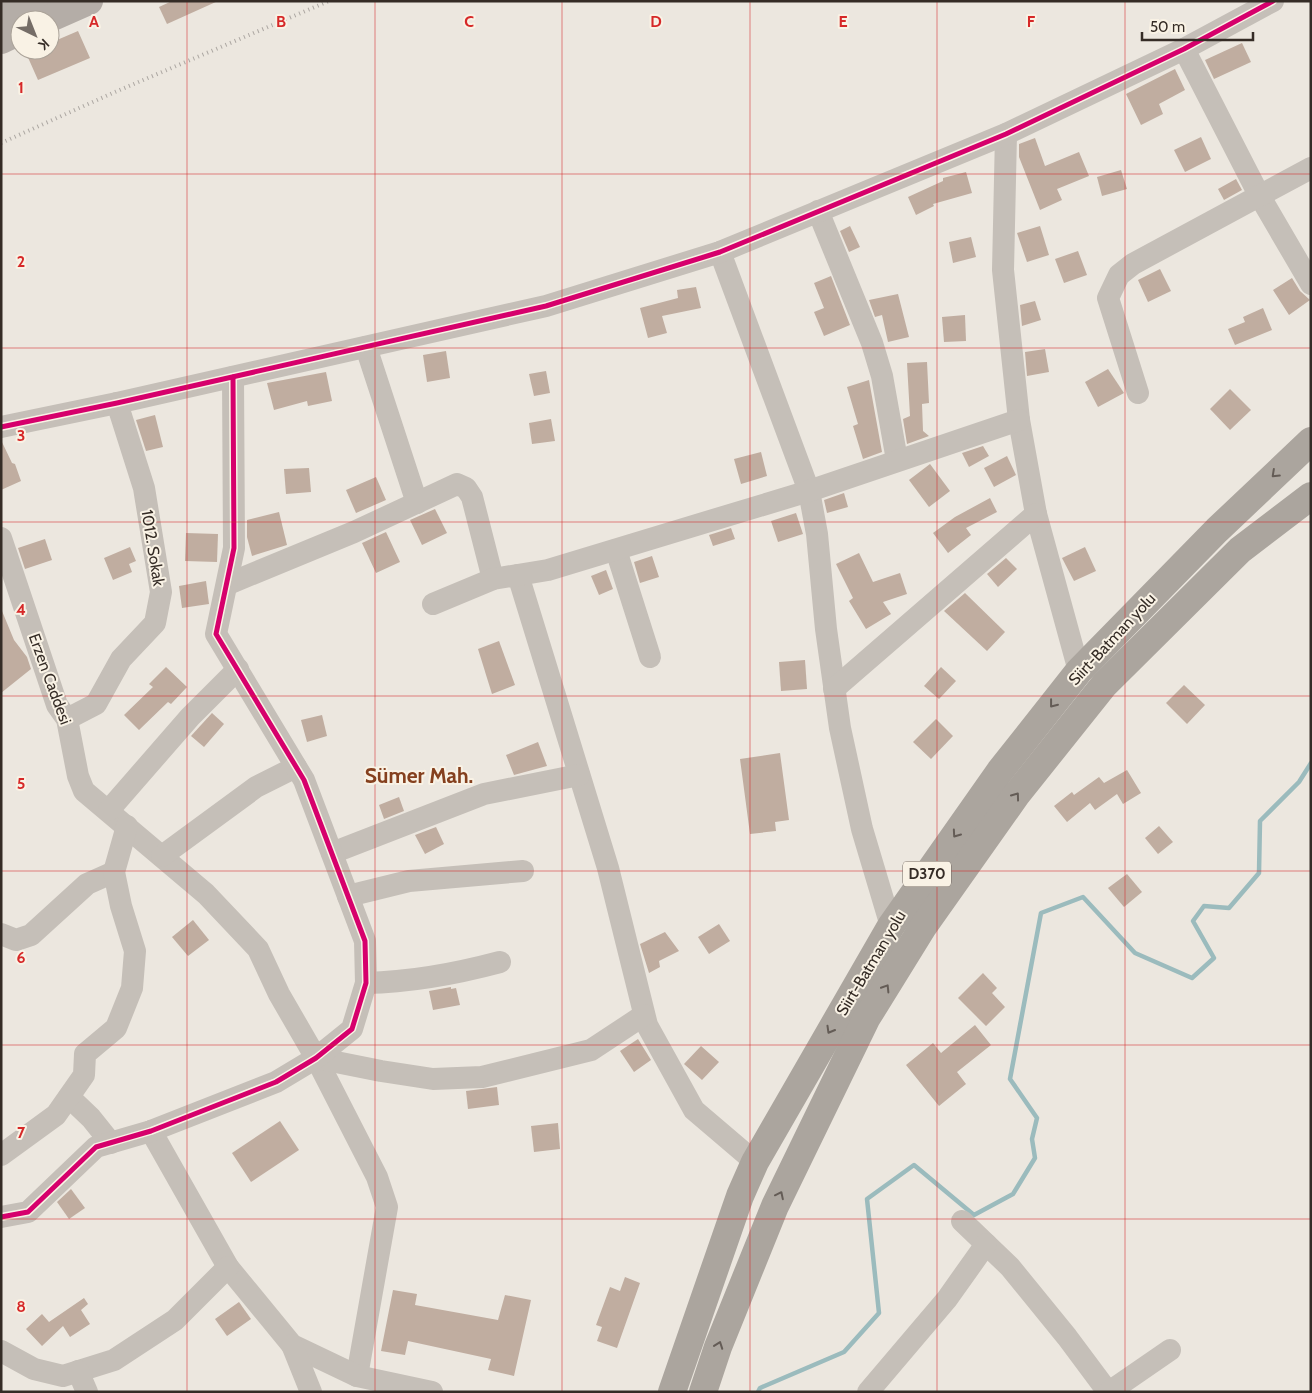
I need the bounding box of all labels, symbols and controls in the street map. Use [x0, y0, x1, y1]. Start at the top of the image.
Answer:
north arrow [10, 10, 60, 60]
scale bar [1142, 10, 1253, 42]
text: A [89, 12, 99, 31]
text: B [276, 12, 286, 31]
text: C [464, 12, 474, 31]
text: D [650, 12, 662, 31]
text: E [838, 12, 848, 31]
text: F [1027, 12, 1036, 31]
text: 50 m [1150, 18, 1185, 36]
text: K [34, 35, 53, 54]
text: 1 [18, 78, 24, 97]
text: 2 [17, 252, 25, 271]
text: 3 [17, 426, 25, 445]
one-way arrow [1272, 468, 1281, 477]
street label: 1012. Sokak [138, 508, 169, 588]
street label: Siirt-Batman yolu [1065, 589, 1159, 689]
text: 4 [16, 600, 26, 619]
street label: Erzen Caddesi [25, 631, 75, 727]
one-way arrow [1050, 698, 1058, 707]
district label: Sümer Mah. [365, 763, 473, 788]
text: 5 [17, 774, 25, 793]
one-way arrow [1009, 792, 1019, 801]
one-way arrow [953, 828, 961, 837]
road number: D370 [903, 862, 951, 886]
street label: Siirt-Batman yolu [832, 907, 910, 1019]
text: 6 [17, 948, 26, 967]
one-way arrow [879, 985, 889, 994]
one-way arrow [827, 1024, 837, 1033]
text: 7 [17, 1123, 26, 1142]
one-way arrow [774, 1191, 784, 1200]
text: 8 [16, 1297, 26, 1316]
one-way arrow [713, 1342, 723, 1350]

